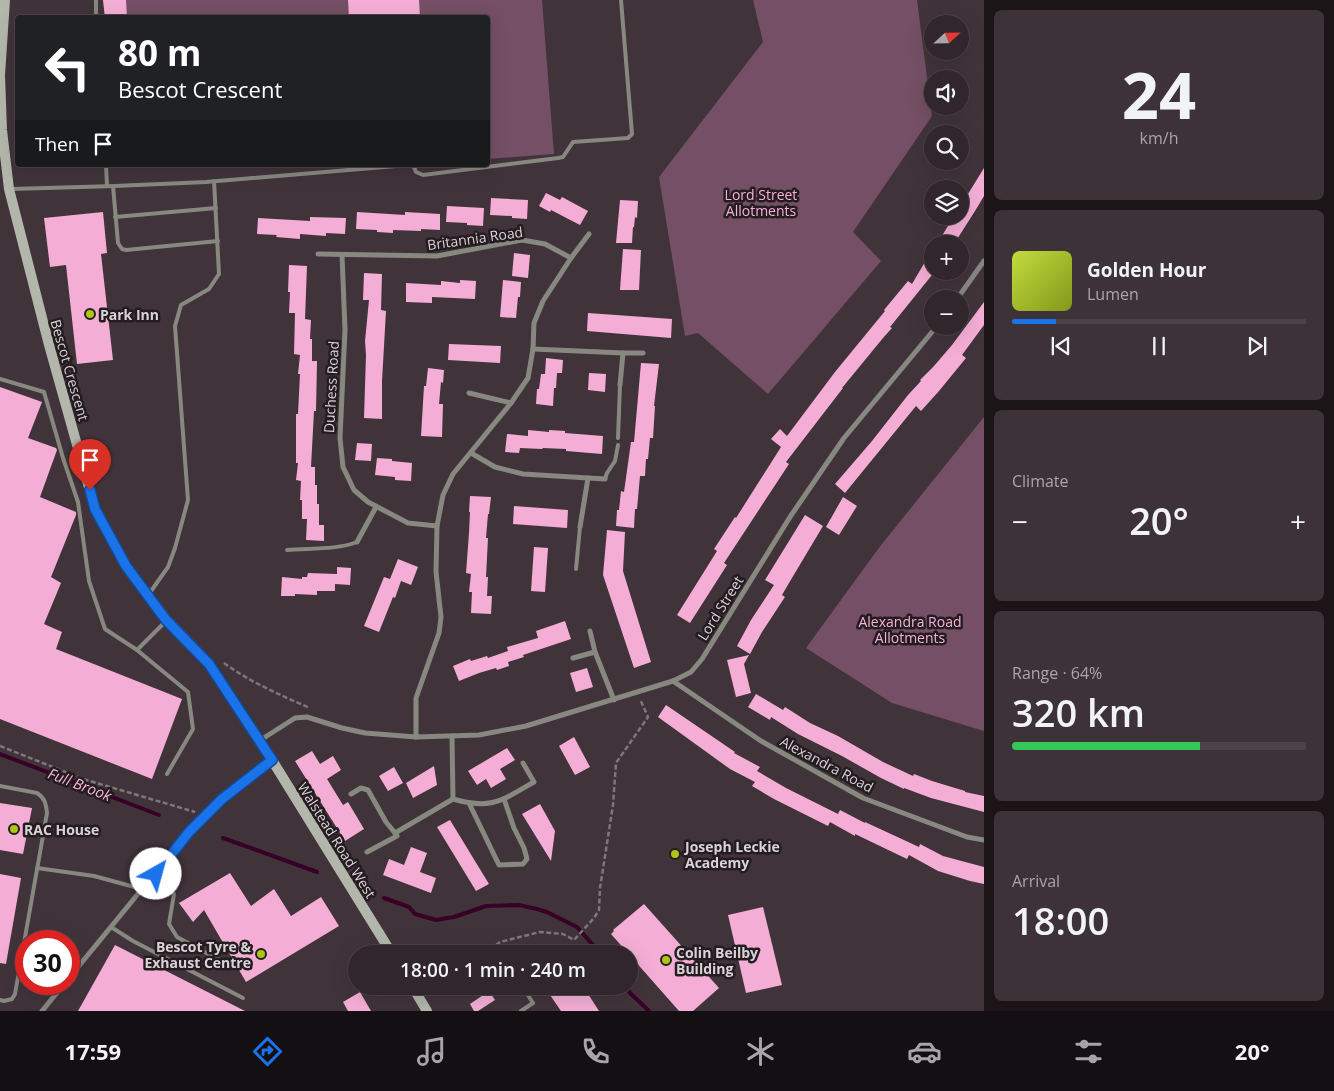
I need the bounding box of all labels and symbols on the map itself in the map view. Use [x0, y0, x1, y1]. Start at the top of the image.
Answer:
north arrow [924, 15, 969, 60]
park label: Lord Street Allotments [725, 185, 797, 220]
street label: Britannia Road [426, 222, 524, 254]
place label: Park Inn [100, 305, 159, 324]
marker: Park Inn [84, 308, 96, 320]
street label: Bescot Crescent [46, 317, 94, 423]
street label: Duchess Road [319, 340, 343, 434]
pin [69, 439, 111, 490]
street label: Lord Street [693, 572, 747, 644]
park label: Alexandra Road Allotments [858, 612, 962, 647]
street label: Alexandra Road [777, 731, 877, 797]
water label: Full Brook [45, 763, 115, 805]
street label: Walstead Road West [294, 778, 380, 902]
place label: RAC House [24, 820, 99, 839]
marker: RAC House [8, 823, 20, 835]
place label: Joseph Leckie Academy [683, 837, 780, 872]
position arrow [129, 847, 181, 899]
marker: Joseph Leckie Academy [669, 848, 681, 860]
speed limit sign: 30 [15, 930, 80, 995]
place label: Bescot Tyre & Exhaust Centre [144, 937, 251, 972]
place label: Colin Beilby Building [676, 943, 758, 978]
marker: Bescot Tyre & Exhaust Centre [255, 948, 267, 960]
marker: Colin Beilby Building [660, 954, 672, 966]

